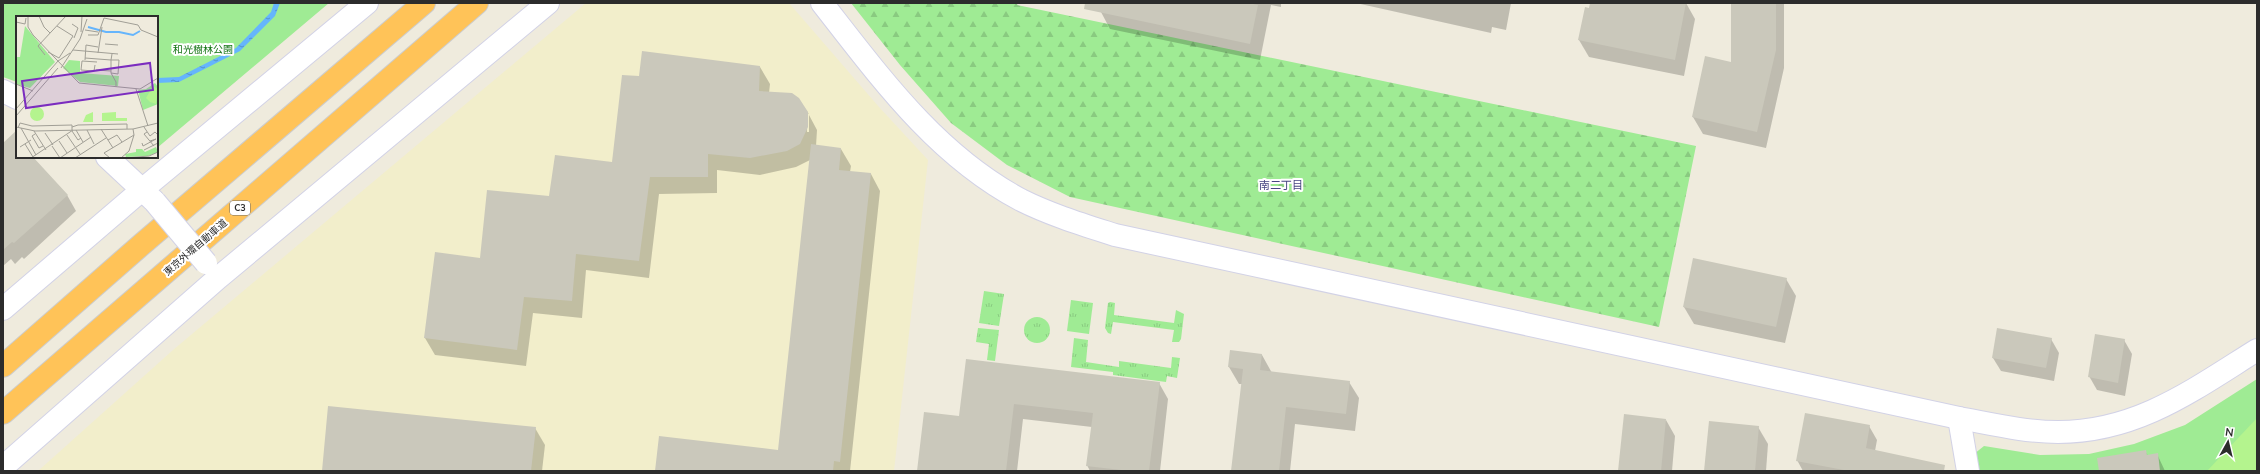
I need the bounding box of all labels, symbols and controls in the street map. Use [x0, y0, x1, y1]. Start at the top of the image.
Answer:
inset map [16, 16, 158, 158]
park label: 和光樹林公園 [173, 43, 233, 56]
district label: 南二丁目 [1259, 178, 1303, 192]
road number: C3 [230, 201, 250, 215]
street label: 東京外環自動車道 [161, 216, 230, 279]
north arrow [2208, 422, 2248, 462]
text: N [2224, 425, 2234, 440]

